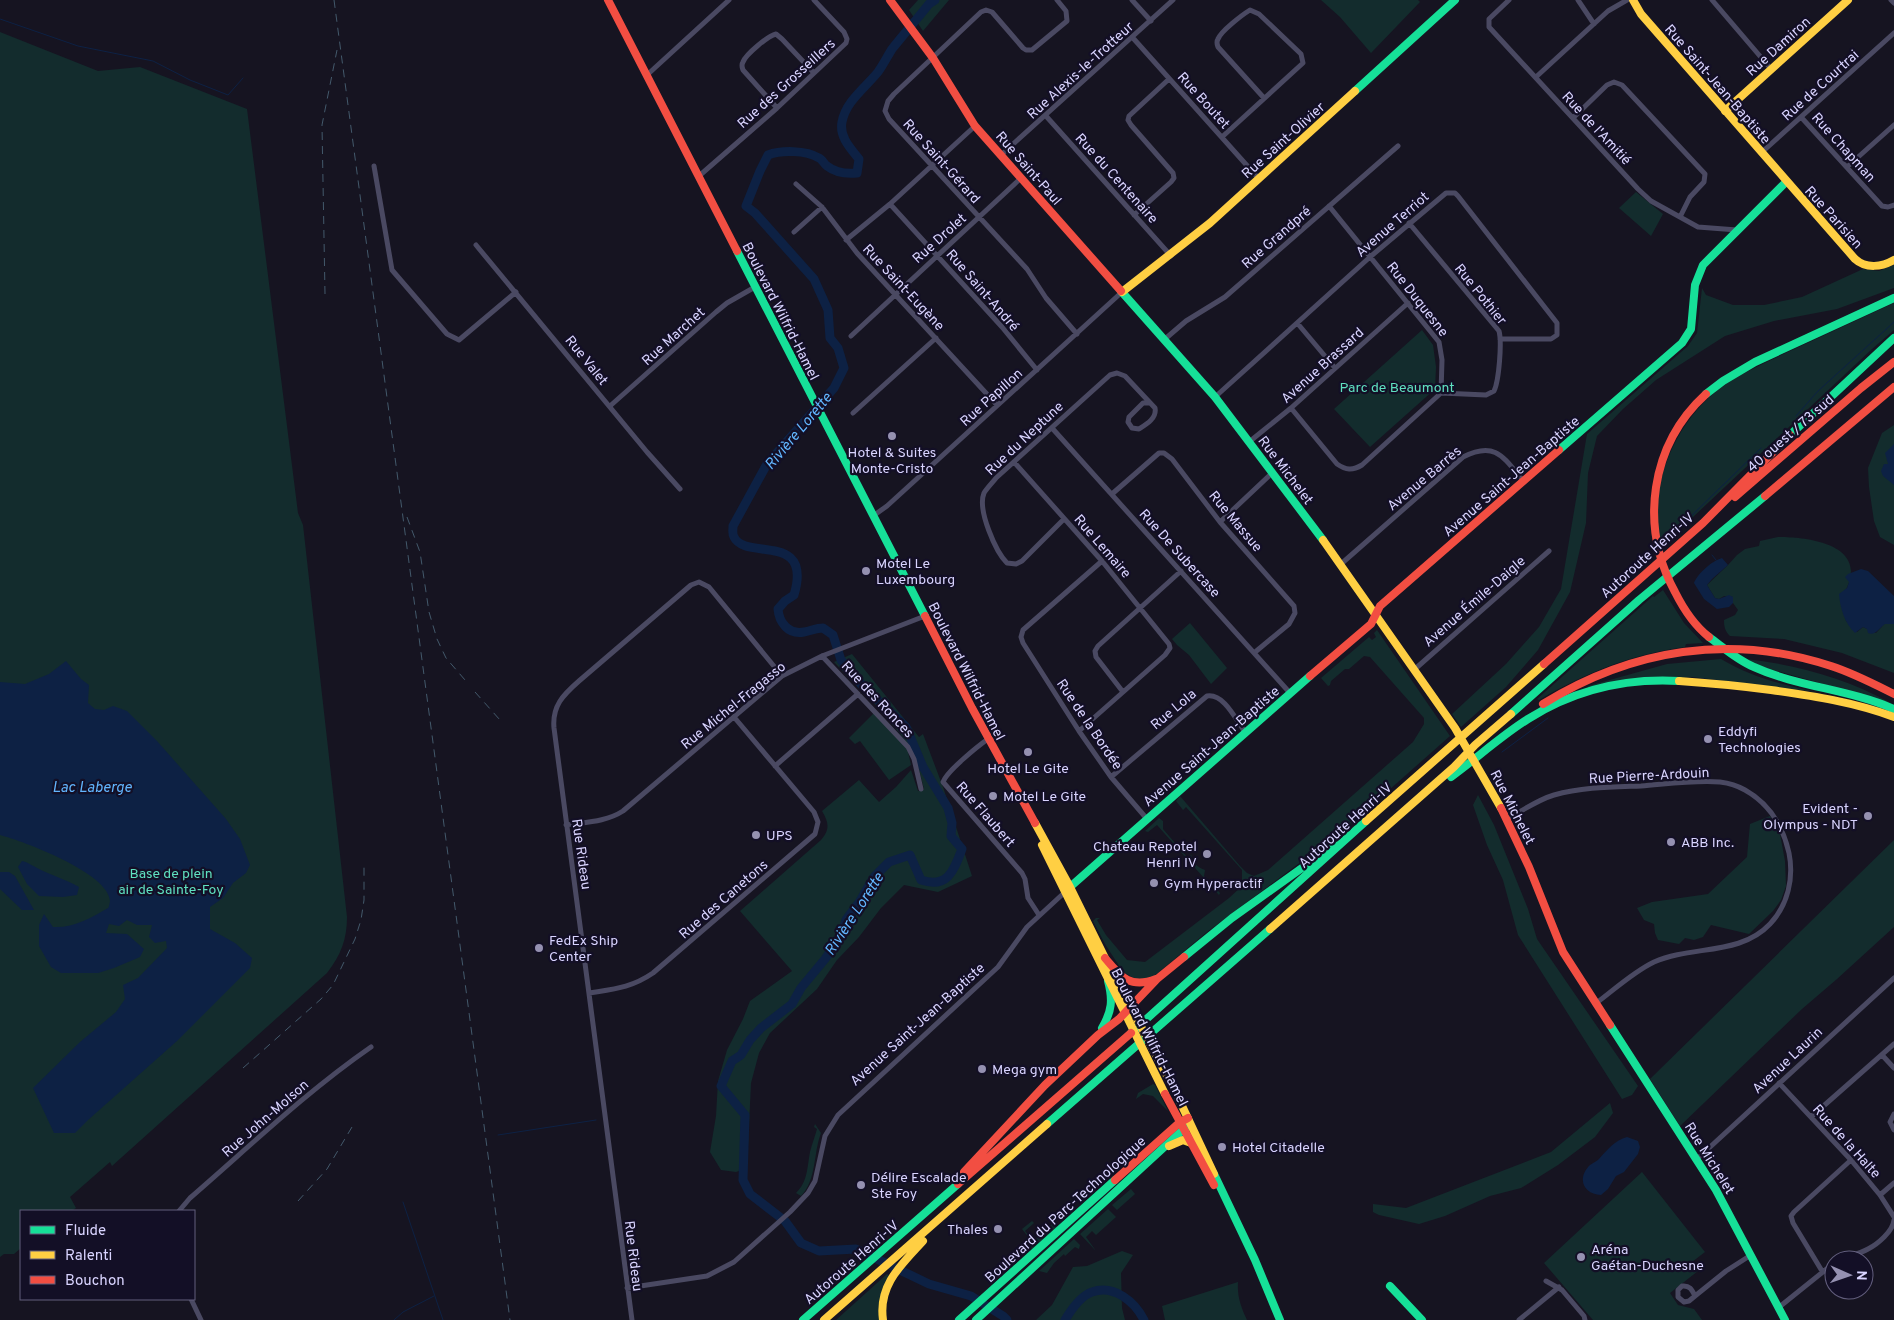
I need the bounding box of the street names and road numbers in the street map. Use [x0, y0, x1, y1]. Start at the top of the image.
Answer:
street label: Rue Damiron [1743, 14, 1815, 80]
street label: Rue Alexis-le-Trotteur [1024, 18, 1138, 123]
street label: Rue Saint-Jean-Baptiste [1660, 22, 1773, 148]
street label: Rue des Grosseillers [734, 36, 840, 133]
street label: Rue de Courtrai [1779, 47, 1863, 125]
street label: Rue Boutet [1173, 69, 1233, 133]
street label: Rue de l'Amitié [1558, 89, 1634, 169]
street label: Rue Saint-Olivier [1239, 99, 1330, 183]
street label: Rue Chapman [1807, 110, 1878, 186]
street label: Rue Saint-Gérard [898, 116, 983, 208]
street label: Rue Saint-Paul [991, 129, 1065, 209]
street label: Rue du Centenaire [1071, 130, 1161, 228]
street label: Rue Parisien [1800, 183, 1865, 253]
street label: Avenue Terriot [1353, 189, 1433, 262]
street label: Rue Grandpré [1239, 203, 1315, 273]
street label: Rue Drolet [910, 211, 970, 268]
street label: Boulevard Wilfrid-Hamel [737, 240, 822, 383]
street label: Rue Saint-Eugène [858, 241, 947, 335]
street label: Rue Saint-André [942, 247, 1022, 335]
street label: Rue Duquesne [1382, 259, 1451, 341]
street label: Rue Pothier [1450, 261, 1510, 329]
street label: Rue Marchet [639, 304, 709, 370]
street label: Avenue Brassard [1278, 325, 1368, 408]
street label: Rue Valet [561, 333, 611, 389]
street label: Rue Papillon [957, 366, 1027, 431]
street label: 40 ouest / 73 sud [1744, 392, 1838, 476]
street label: Rue du Neptune [982, 399, 1068, 480]
street label: Avenue Saint-Jean-Baptiste [1440, 413, 1584, 541]
street label: Rue Michelet [1253, 433, 1316, 509]
street label: Avenue Barrès [1384, 443, 1466, 515]
street label: Rue Massue [1204, 488, 1265, 556]
street label: Rue De Subercase [1135, 506, 1223, 602]
street label: Autoroute Henri-IV [1598, 510, 1698, 603]
street label: Rue Lemaire [1070, 512, 1134, 582]
street label: Avenue Émile-Daigle [1420, 552, 1530, 651]
street label: Boulevard Wilfrid-Hamel [923, 600, 1008, 743]
street label: Rue des Ronces [837, 658, 917, 742]
street label: Rue Michel-Fragasso [678, 659, 790, 754]
street label: Rue de la Bordée [1052, 676, 1125, 773]
street label: Avenue Saint-Jean-Baptiste [1140, 683, 1284, 811]
street label: Rue Lola [1148, 686, 1200, 734]
street label: Rue Pierre-Ardouin [1588, 765, 1710, 788]
street label: Rue Michelet [1486, 767, 1538, 848]
street label: Rue Flaubert [952, 779, 1018, 851]
street label: Autoroute Henri-IV [1296, 780, 1396, 873]
street label: Rue Rideau [567, 818, 594, 891]
street label: Rue des Canetons [676, 857, 772, 943]
street label: Avenue Saint-Jean-Baptiste [847, 960, 989, 1090]
street label: Boulevard Wilfrid-Hamel [1106, 966, 1191, 1109]
street label: Avenue Laurin [1749, 1024, 1827, 1098]
street label: Rue John-Molson [219, 1077, 313, 1161]
street label: Rue de la Halte [1808, 1101, 1884, 1183]
street label: Rue Michelet [1680, 1120, 1738, 1198]
street label: Boulevard du Parc-Technologique [982, 1133, 1150, 1287]
street label: Autoroute Henri-IV [801, 1217, 903, 1309]
street label: Rue Rideau [620, 1220, 645, 1293]

